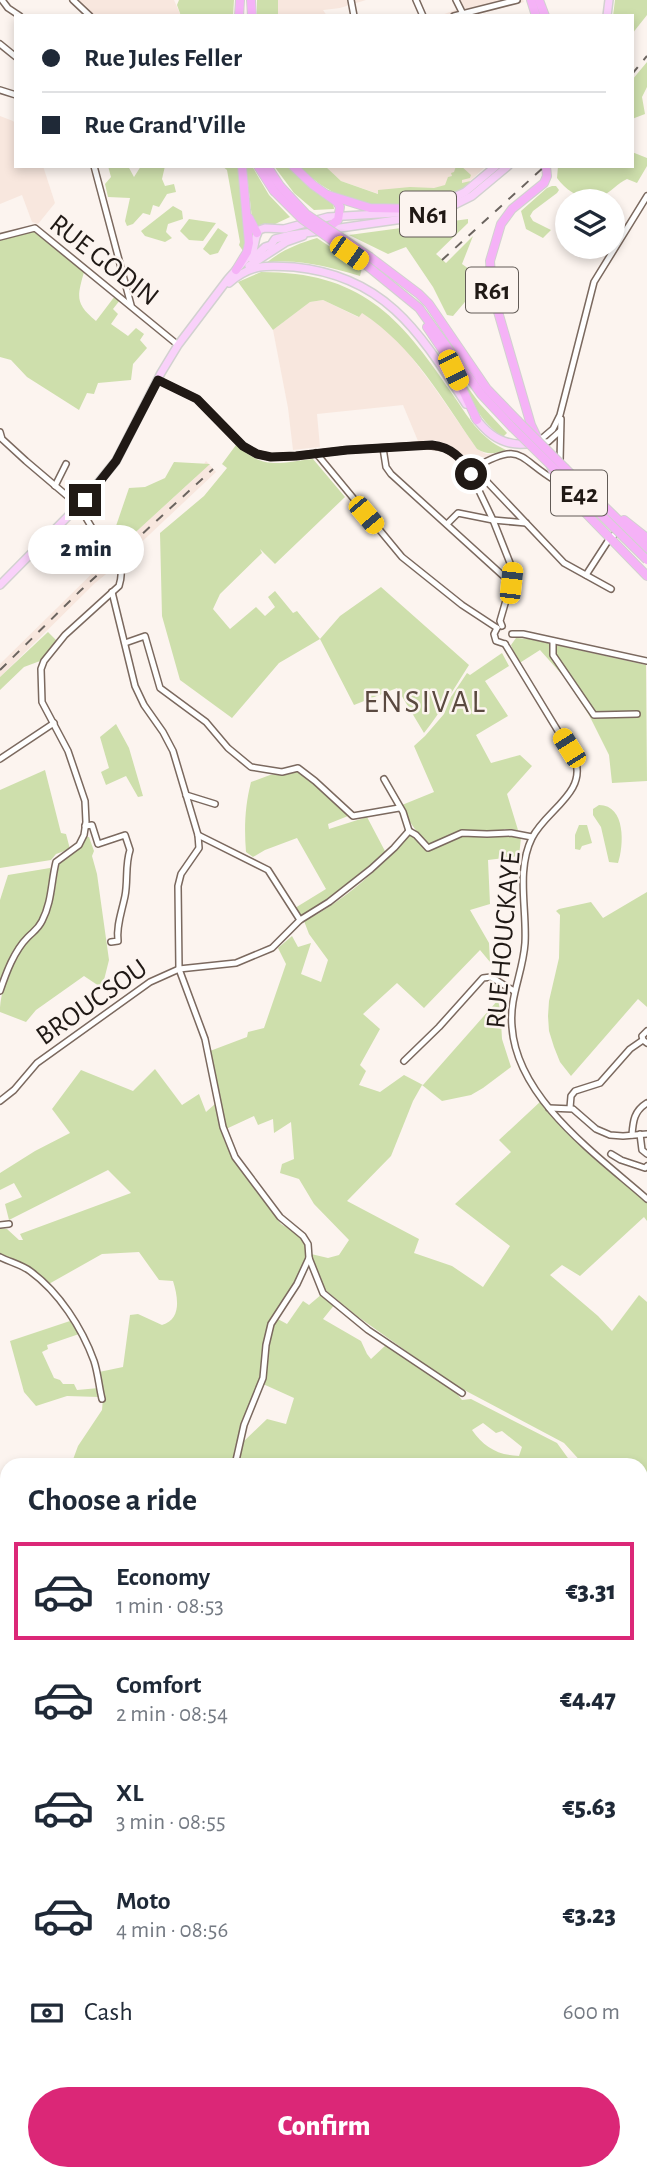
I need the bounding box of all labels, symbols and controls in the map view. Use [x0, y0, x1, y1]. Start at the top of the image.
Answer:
text: Rue Jules Feller [84, 45, 242, 71]
text: Rue Grand'Ville [84, 112, 246, 138]
map controls [555, 189, 625, 259]
button: layers [555, 189, 625, 259]
road number: N61 [400, 192, 456, 236]
street label: RUE GODIN [44, 210, 164, 312]
car [326, 232, 373, 274]
road number: R61 [466, 268, 518, 312]
car [435, 347, 472, 393]
route start [455, 458, 487, 490]
road number: E42 [551, 471, 607, 516]
route end [69, 484, 101, 516]
car [345, 492, 388, 538]
callout: 2 min [27, 524, 143, 574]
text: 2 min [60, 538, 112, 561]
car [499, 561, 524, 605]
district label: ENSIVAL [363, 686, 487, 718]
car [549, 725, 590, 771]
street label: RUE HOUCKAYE [482, 851, 526, 1030]
street label: BROUCSOU [31, 954, 153, 1051]
text: Choose a ride [28, 1484, 197, 1516]
icon: car [32, 1560, 95, 1623]
text: Economy [116, 1564, 210, 1590]
text: €3.31 [566, 1578, 616, 1604]
text: 1 min · 08:53 [116, 1595, 224, 1618]
icon: car [32, 1668, 95, 1731]
text: Comfort [116, 1672, 201, 1698]
text: €4.47 [560, 1686, 616, 1712]
text: 2 min · 08:54 [116, 1703, 228, 1726]
icon: car [32, 1776, 95, 1839]
text: XL [116, 1780, 143, 1806]
text: €5.63 [563, 1794, 616, 1820]
text: 3 min · 08:55 [116, 1811, 226, 1834]
icon: car [32, 1884, 95, 1947]
text: Moto [116, 1888, 171, 1914]
text: €3.23 [563, 1902, 616, 1928]
text: 4 min · 08:56 [116, 1919, 228, 1942]
icon: cash [28, 1994, 66, 2032]
text: Cash [84, 1999, 133, 2025]
text: 600 m [563, 2001, 620, 2024]
button: Confirm [28, 2087, 620, 2167]

